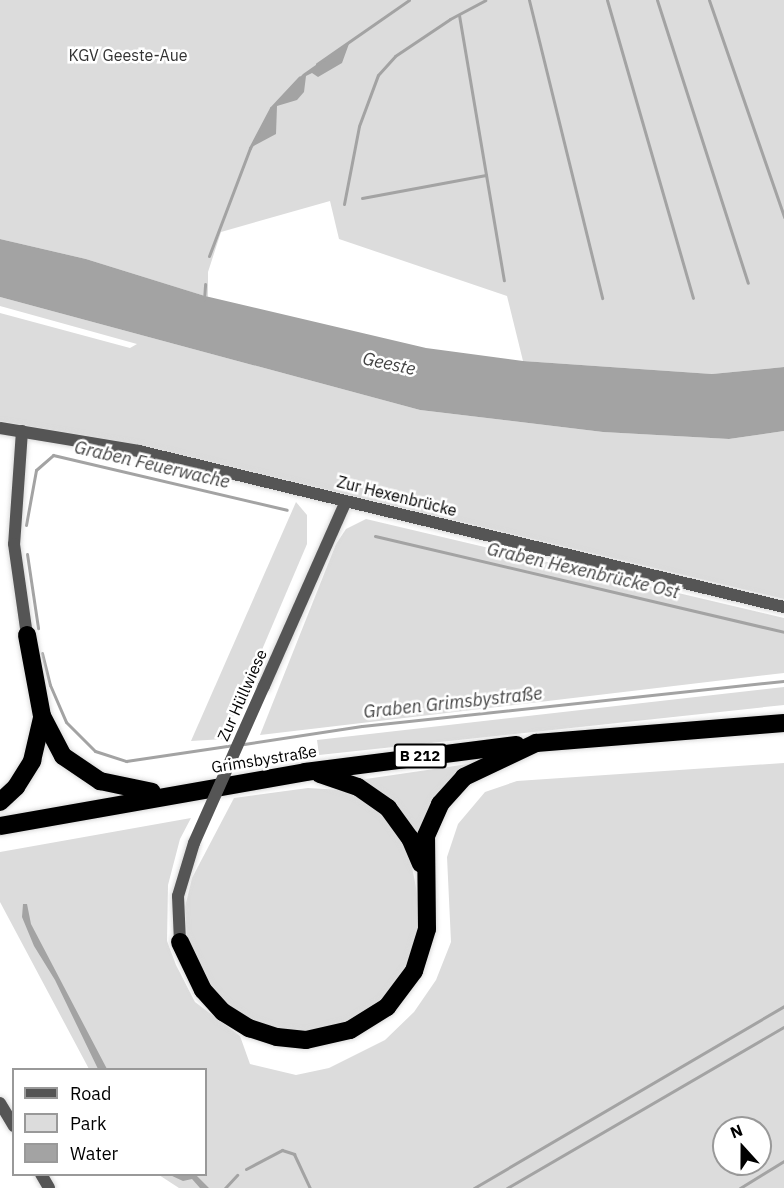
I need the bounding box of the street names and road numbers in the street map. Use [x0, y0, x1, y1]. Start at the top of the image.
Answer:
street label: Zur Hexenbrücke [335, 472, 459, 520]
street label: Zur Hüllwiese [213, 646, 271, 744]
street label: Grimsbystraße [210, 741, 318, 777]
road number: B 212 [393, 744, 447, 768]

